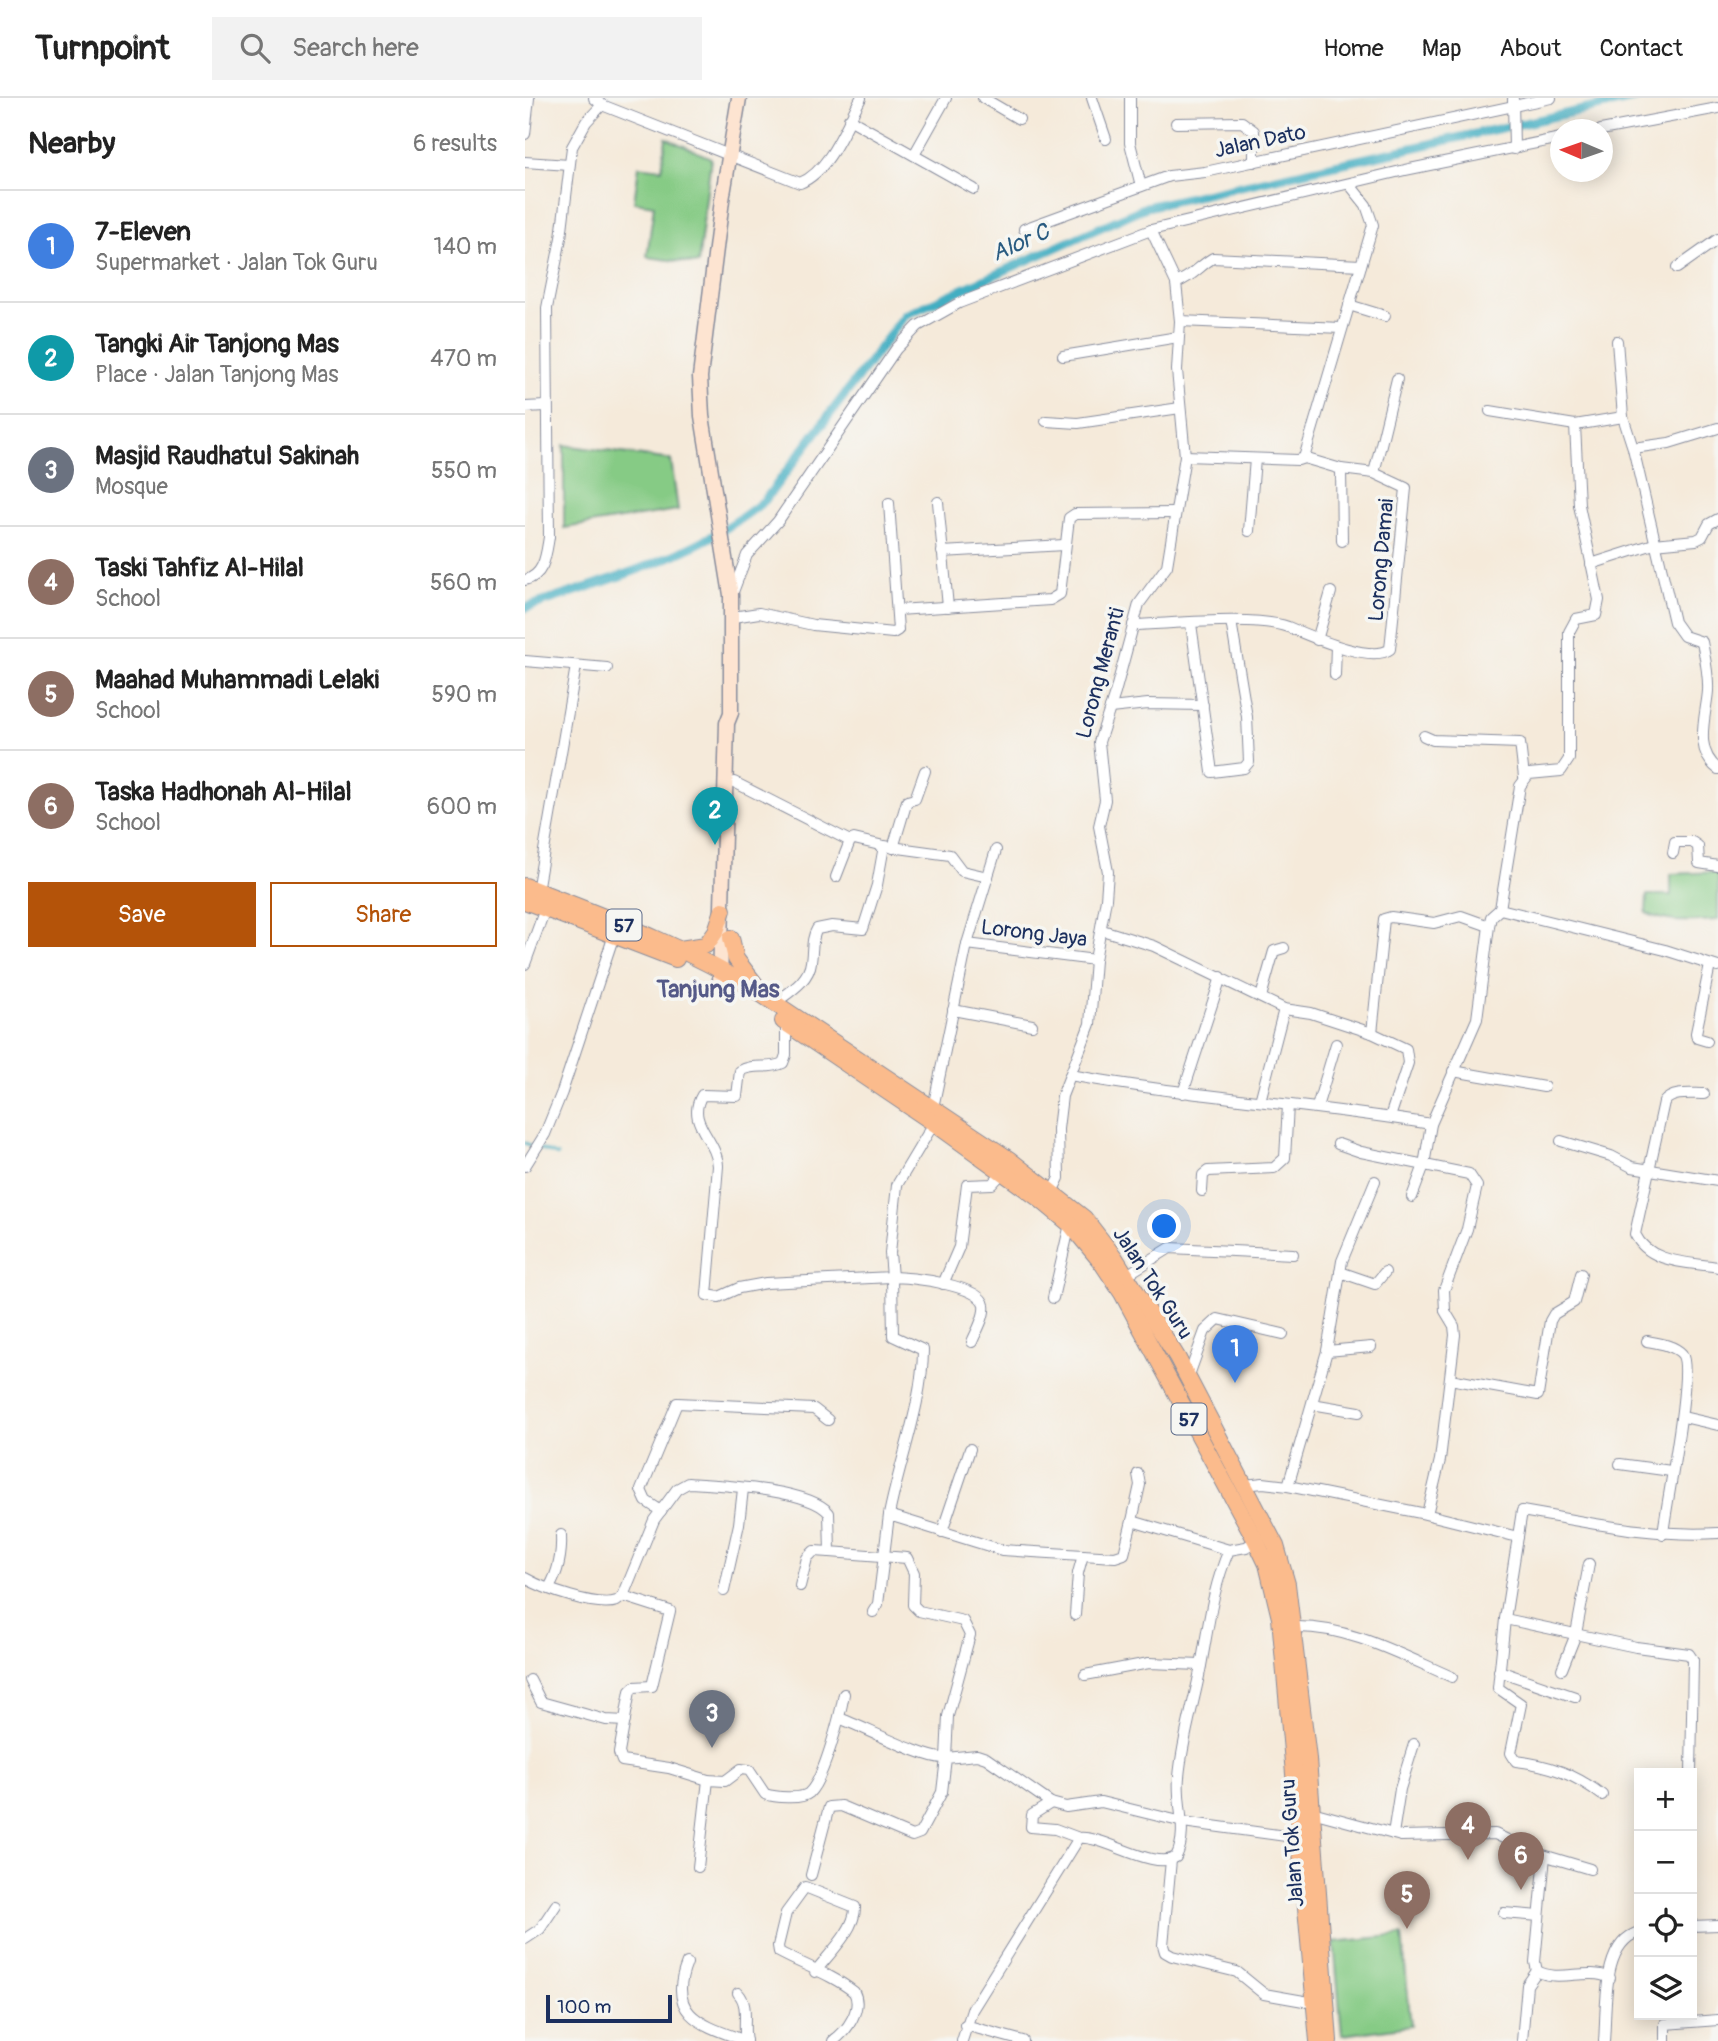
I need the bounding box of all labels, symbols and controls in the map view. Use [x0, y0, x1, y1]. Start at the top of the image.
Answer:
search box [212, 17, 702, 80]
text: Turnpoint [35, 28, 170, 69]
icon: search [236, 29, 274, 67]
text: Search here [292, 32, 419, 64]
text: Home [1323, 34, 1384, 63]
text: Map [1422, 34, 1462, 63]
text: About [1500, 34, 1562, 63]
text: Contact [1600, 34, 1683, 63]
street label: Jalan Dato [1212, 119, 1308, 164]
north arrow [1550, 119, 1613, 182]
text: Nearby [28, 125, 115, 162]
text: 6 results [413, 129, 497, 158]
text: 7-Eleven [95, 216, 191, 248]
water label: Alor C [987, 216, 1055, 268]
text: 1 [47, 232, 56, 261]
text: 140 m [434, 232, 497, 261]
text: Supermarket · Jalan Tok Guru [95, 248, 378, 277]
text: Tangki Air Tanjong Mas [95, 328, 339, 360]
text: 2 [45, 344, 57, 373]
text: 470 m [430, 344, 497, 373]
text: Place · Jalan Tanjong Mas [95, 360, 338, 389]
text: Masjid Raudhatul Sakinah [95, 440, 359, 472]
text: 3 [45, 456, 57, 485]
text: 550 m [431, 456, 497, 485]
text: Mosque [95, 472, 168, 501]
street label: Lorong Damai [1363, 497, 1400, 623]
text: Taski Tahfiz Al-Hilal [95, 552, 304, 584]
text: 4 [44, 568, 58, 597]
text: 560 m [430, 568, 497, 597]
text: School [95, 584, 161, 613]
street label: Lorong Meranti [1070, 605, 1131, 741]
text: Maahad Muhammadi Lelaki [95, 664, 379, 696]
text: 5 [45, 680, 57, 709]
text: 590 m [432, 680, 497, 709]
text: School [95, 696, 161, 725]
text: Taska Hadhonah Al-Hilal [95, 776, 352, 808]
pin: 2 [692, 787, 738, 845]
text: 6 [44, 792, 58, 821]
text: 600 m [427, 792, 497, 821]
text: School [95, 808, 161, 837]
button: Save [28, 882, 256, 947]
button: Share [270, 882, 497, 947]
road number: 57 [607, 910, 641, 940]
street label: Lorong Jaya [979, 914, 1089, 953]
district label: Tanjung Mas [655, 975, 780, 1004]
your location [1147, 1209, 1181, 1243]
street label: Jalan Tok Guru [1106, 1222, 1199, 1344]
pin: 1 [1212, 1325, 1258, 1383]
road number: 57 [1171, 1404, 1207, 1434]
pin: 3 [689, 1690, 735, 1748]
map controls [1634, 1768, 1697, 2020]
button: + [1634, 1768, 1697, 1831]
street label: Jalan Tok Guru [1275, 1778, 1310, 1908]
pin: 4 [1445, 1802, 1491, 1860]
button: − [1634, 1831, 1697, 1894]
pin: 6 [1498, 1832, 1544, 1890]
pin: 5 [1384, 1871, 1430, 1929]
button: locate [1634, 1894, 1697, 1957]
button: layers [1634, 1957, 1697, 2020]
scale bar [546, 1992, 672, 2024]
text: 100 m [557, 1995, 611, 2019]

